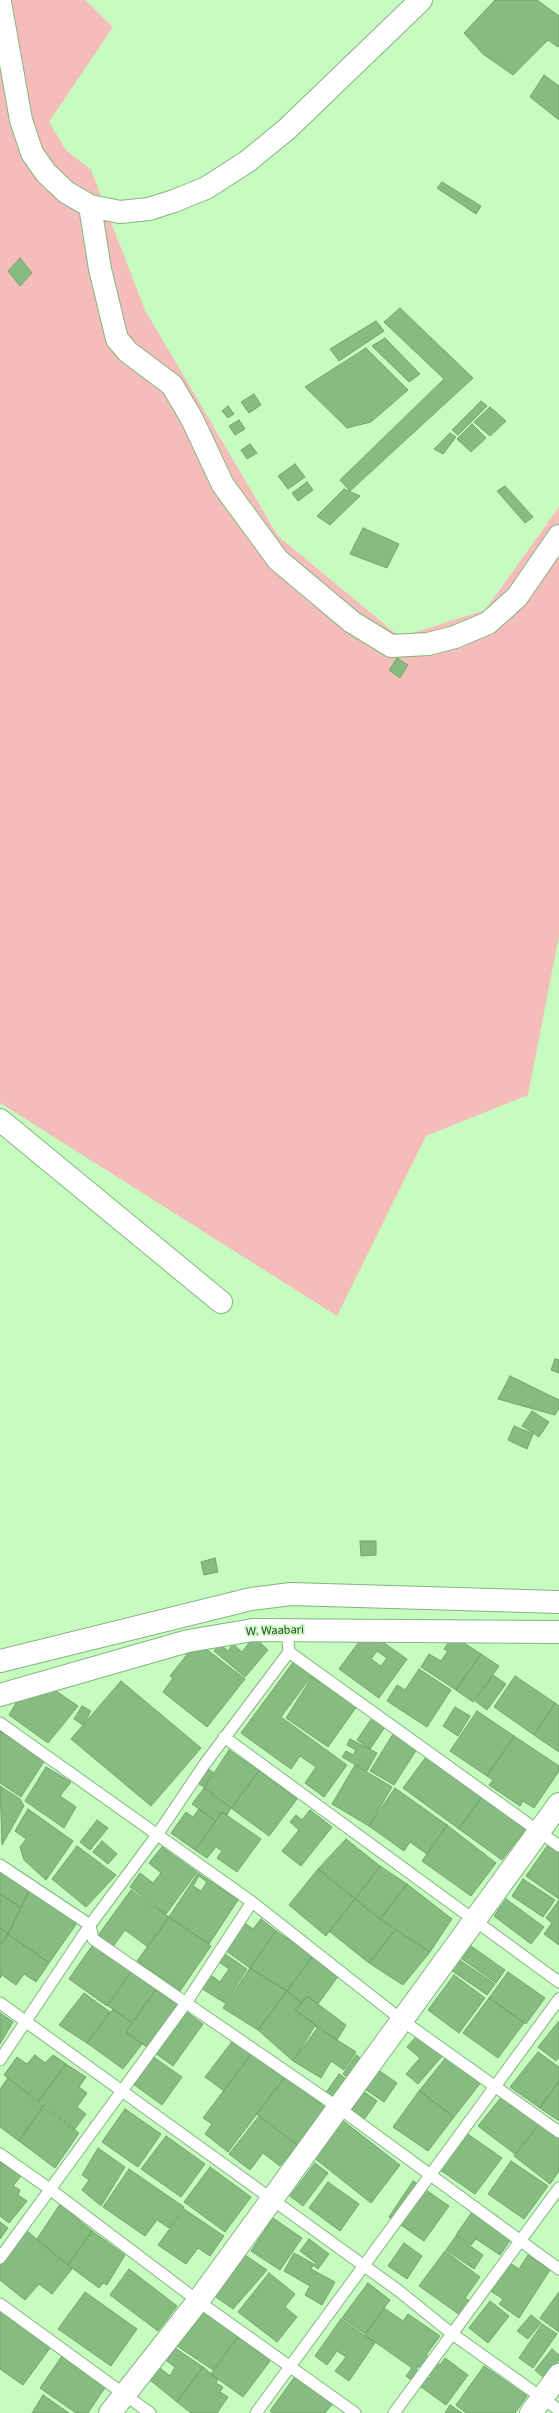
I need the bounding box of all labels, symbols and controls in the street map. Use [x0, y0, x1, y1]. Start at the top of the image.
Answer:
street label: W. Waabari [246, 1623, 304, 1639]

